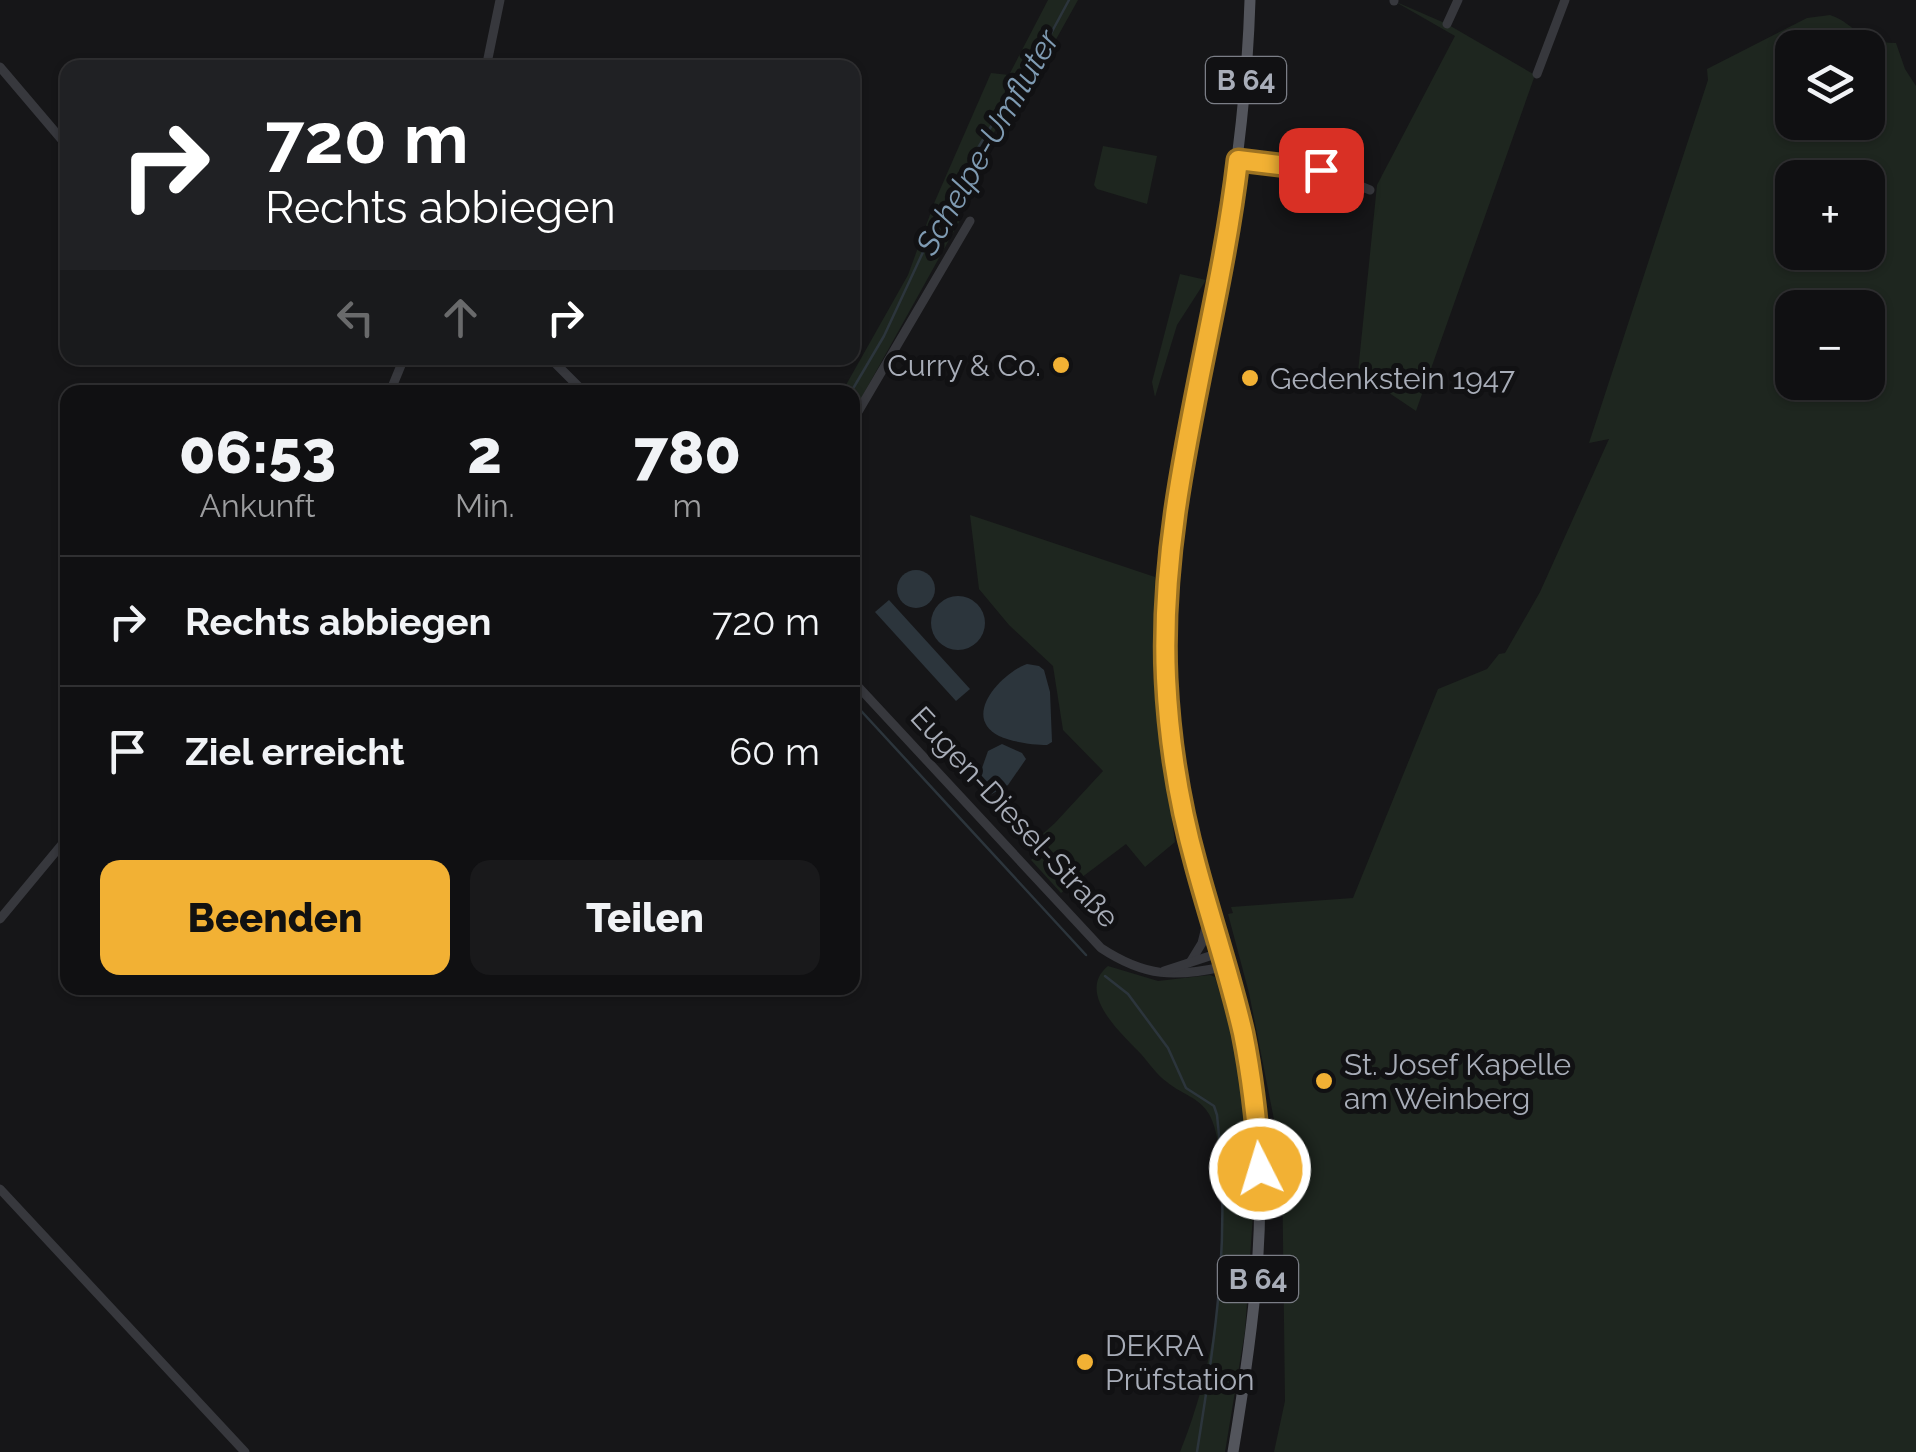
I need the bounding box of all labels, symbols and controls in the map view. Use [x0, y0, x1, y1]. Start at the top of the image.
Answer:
water label: Schelpe-Umfluter [907, 22, 1067, 262]
map controls [1775, 30, 1885, 400]
button: layers [1775, 30, 1885, 140]
road number: B 64 [1206, 57, 1286, 103]
text: 720 m [265, 97, 469, 179]
icon: right [100, 100, 230, 230]
pin [1279, 128, 1364, 213]
icon: arrive [1294, 143, 1349, 198]
button: + [1775, 160, 1885, 270]
text: Rechts abbiegen [265, 181, 616, 234]
icon: left [328, 290, 383, 345]
icon: ahead [433, 290, 488, 345]
icon: right [538, 290, 593, 345]
button: − [1775, 290, 1885, 400]
place label: Curry & Co. [887, 348, 1041, 383]
marker: Curry & Co. [1050, 354, 1072, 376]
place label: Gedenkstein 1947 [1270, 361, 1515, 396]
marker: Gedenkstein 1947 [1239, 367, 1261, 389]
text: 06:53 [179, 417, 336, 487]
text: 2 [467, 417, 502, 487]
text: 780 [633, 417, 741, 487]
text: Ankunft [199, 487, 315, 524]
text: Min. [455, 487, 515, 524]
text: m [673, 487, 702, 524]
icon: right [100, 594, 155, 649]
text: Rechts abbiegen [185, 599, 491, 644]
text: 720 m [712, 599, 820, 644]
street label: Eugen-Diesel-Straße [904, 699, 1126, 935]
icon: arrive [100, 724, 155, 779]
text: Ziel erreicht [185, 729, 405, 774]
text: 60 m [729, 729, 820, 774]
button: Beenden [100, 860, 450, 975]
button: Teilen [470, 860, 820, 975]
place label: St. Josef Kapelle am Weinberg [1344, 1047, 1571, 1116]
marker: St. Josef Kapelle am Weinberg [1313, 1070, 1335, 1092]
position arrow [1208, 1117, 1312, 1221]
road number: B 64 [1218, 1256, 1298, 1302]
place label: DEKRA Prüfstation [1105, 1328, 1255, 1397]
marker: DEKRA Prüfstation [1074, 1351, 1096, 1373]

